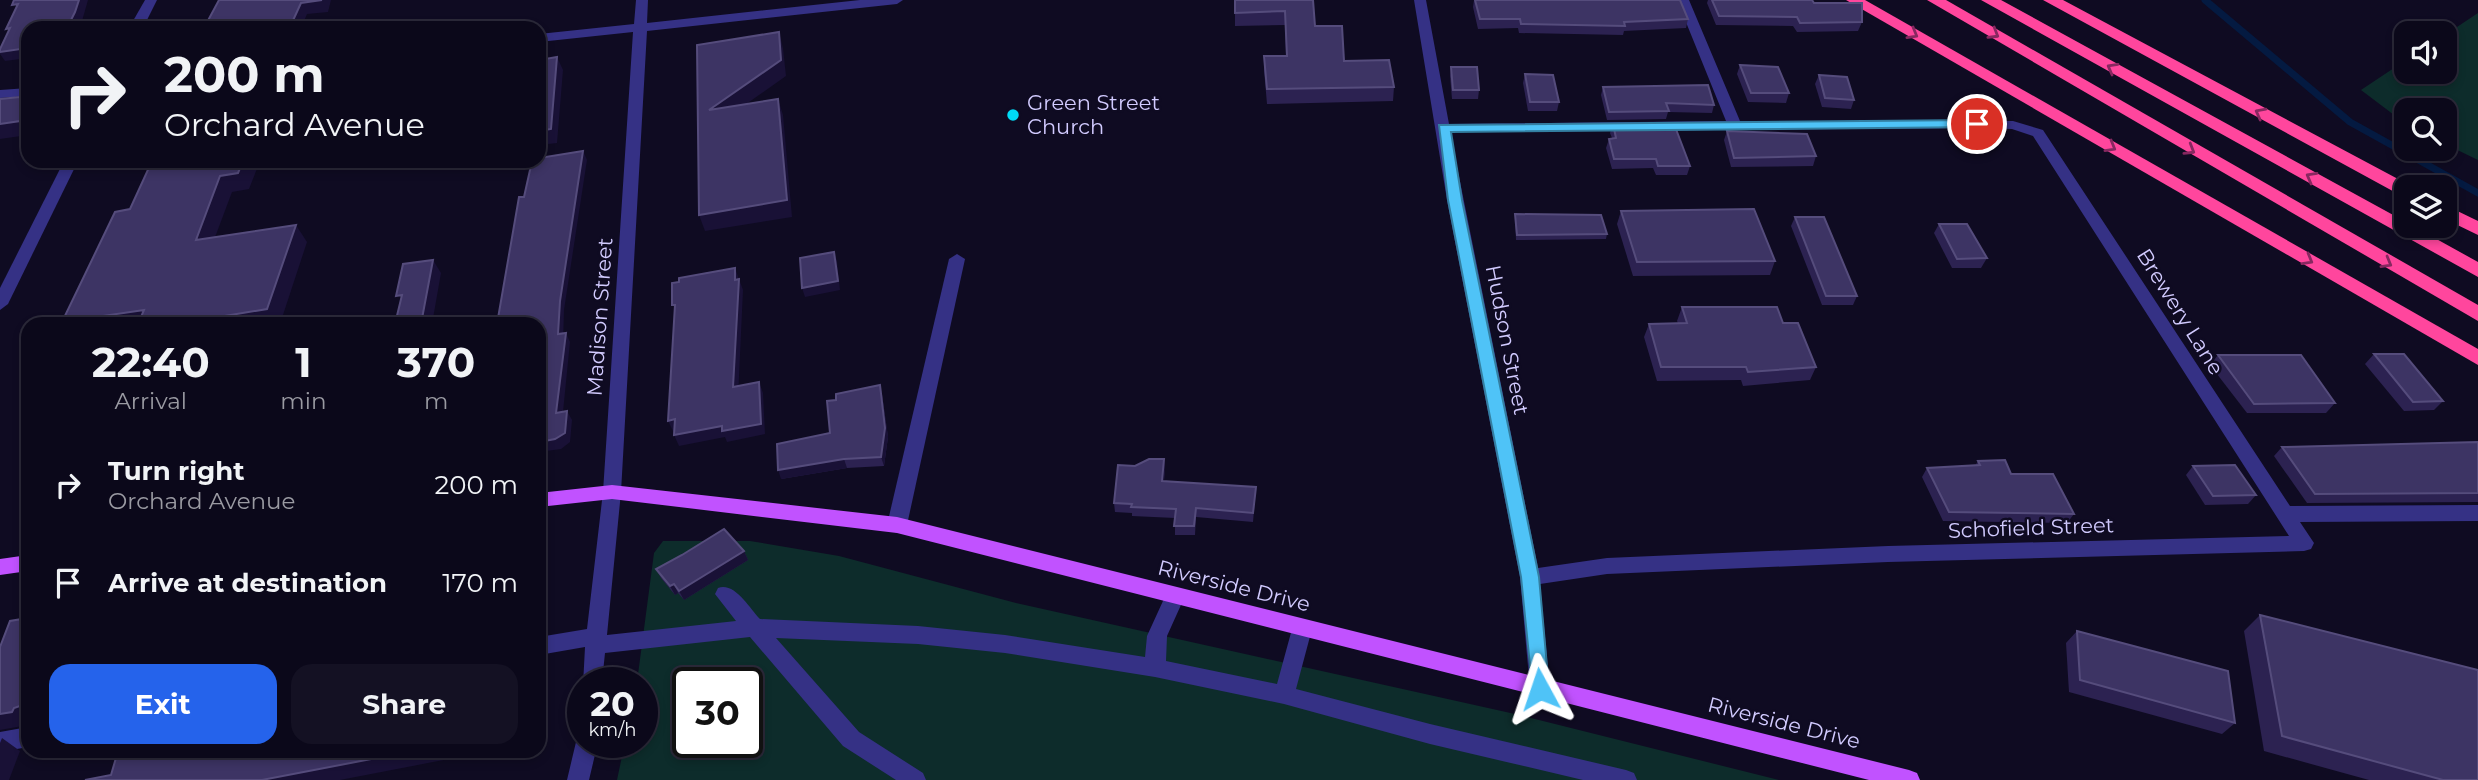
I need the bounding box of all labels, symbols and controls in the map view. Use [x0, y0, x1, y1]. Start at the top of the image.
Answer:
map controls [2394, 21, 2457, 238]
button: sound [2394, 21, 2457, 84]
one-way arrow [1906, 26, 1919, 39]
one-way arrow [1987, 26, 1999, 39]
text: 200 m [164, 45, 325, 104]
icon: right [49, 49, 140, 140]
one-way arrow [2107, 63, 2119, 76]
place label: Green Street Church [1027, 90, 1160, 139]
pin [1947, 94, 2007, 154]
button: search [2394, 98, 2457, 161]
text: Orchard Avenue [164, 105, 425, 144]
icon: arrive [1958, 105, 1996, 143]
marker: Green Street Church [1005, 107, 1021, 123]
one-way arrow [2254, 107, 2267, 121]
one-way arrow [2103, 139, 2116, 152]
one-way arrow [2182, 141, 2195, 154]
one-way arrow [2306, 172, 2319, 185]
button: layers [2394, 175, 2457, 238]
street label: Madison Street [581, 237, 618, 397]
street label: Brewery Lane [2132, 244, 2229, 379]
one-way arrow [2300, 252, 2313, 265]
one-way arrow [2380, 255, 2393, 268]
street label: Hudson Street [1481, 263, 1534, 417]
text: 22:40 [92, 336, 210, 388]
text: 1 [295, 336, 312, 388]
text: 370 [397, 336, 475, 388]
text: Arrival [114, 387, 187, 415]
text: min [280, 387, 326, 415]
text: m [424, 387, 448, 415]
text: Turn right [108, 455, 244, 487]
icon: right [49, 466, 87, 504]
text: 200 m [434, 469, 518, 501]
text: Orchard Avenue [108, 487, 295, 515]
street label: Schofield Street [1947, 512, 2115, 543]
street label: Riverside Drive [1155, 554, 1313, 617]
icon: arrive [49, 564, 87, 602]
text: Arrive at destination [108, 567, 387, 599]
text: 170 m [442, 567, 518, 599]
position arrow [1503, 652, 1577, 726]
button: Exit [49, 664, 277, 744]
button: Share [291, 664, 518, 744]
speed limit sign: 30 [672, 667, 763, 758]
text: 20 [590, 682, 635, 725]
street label: Riverside Drive [1705, 691, 1863, 754]
text: km/h [588, 719, 637, 741]

